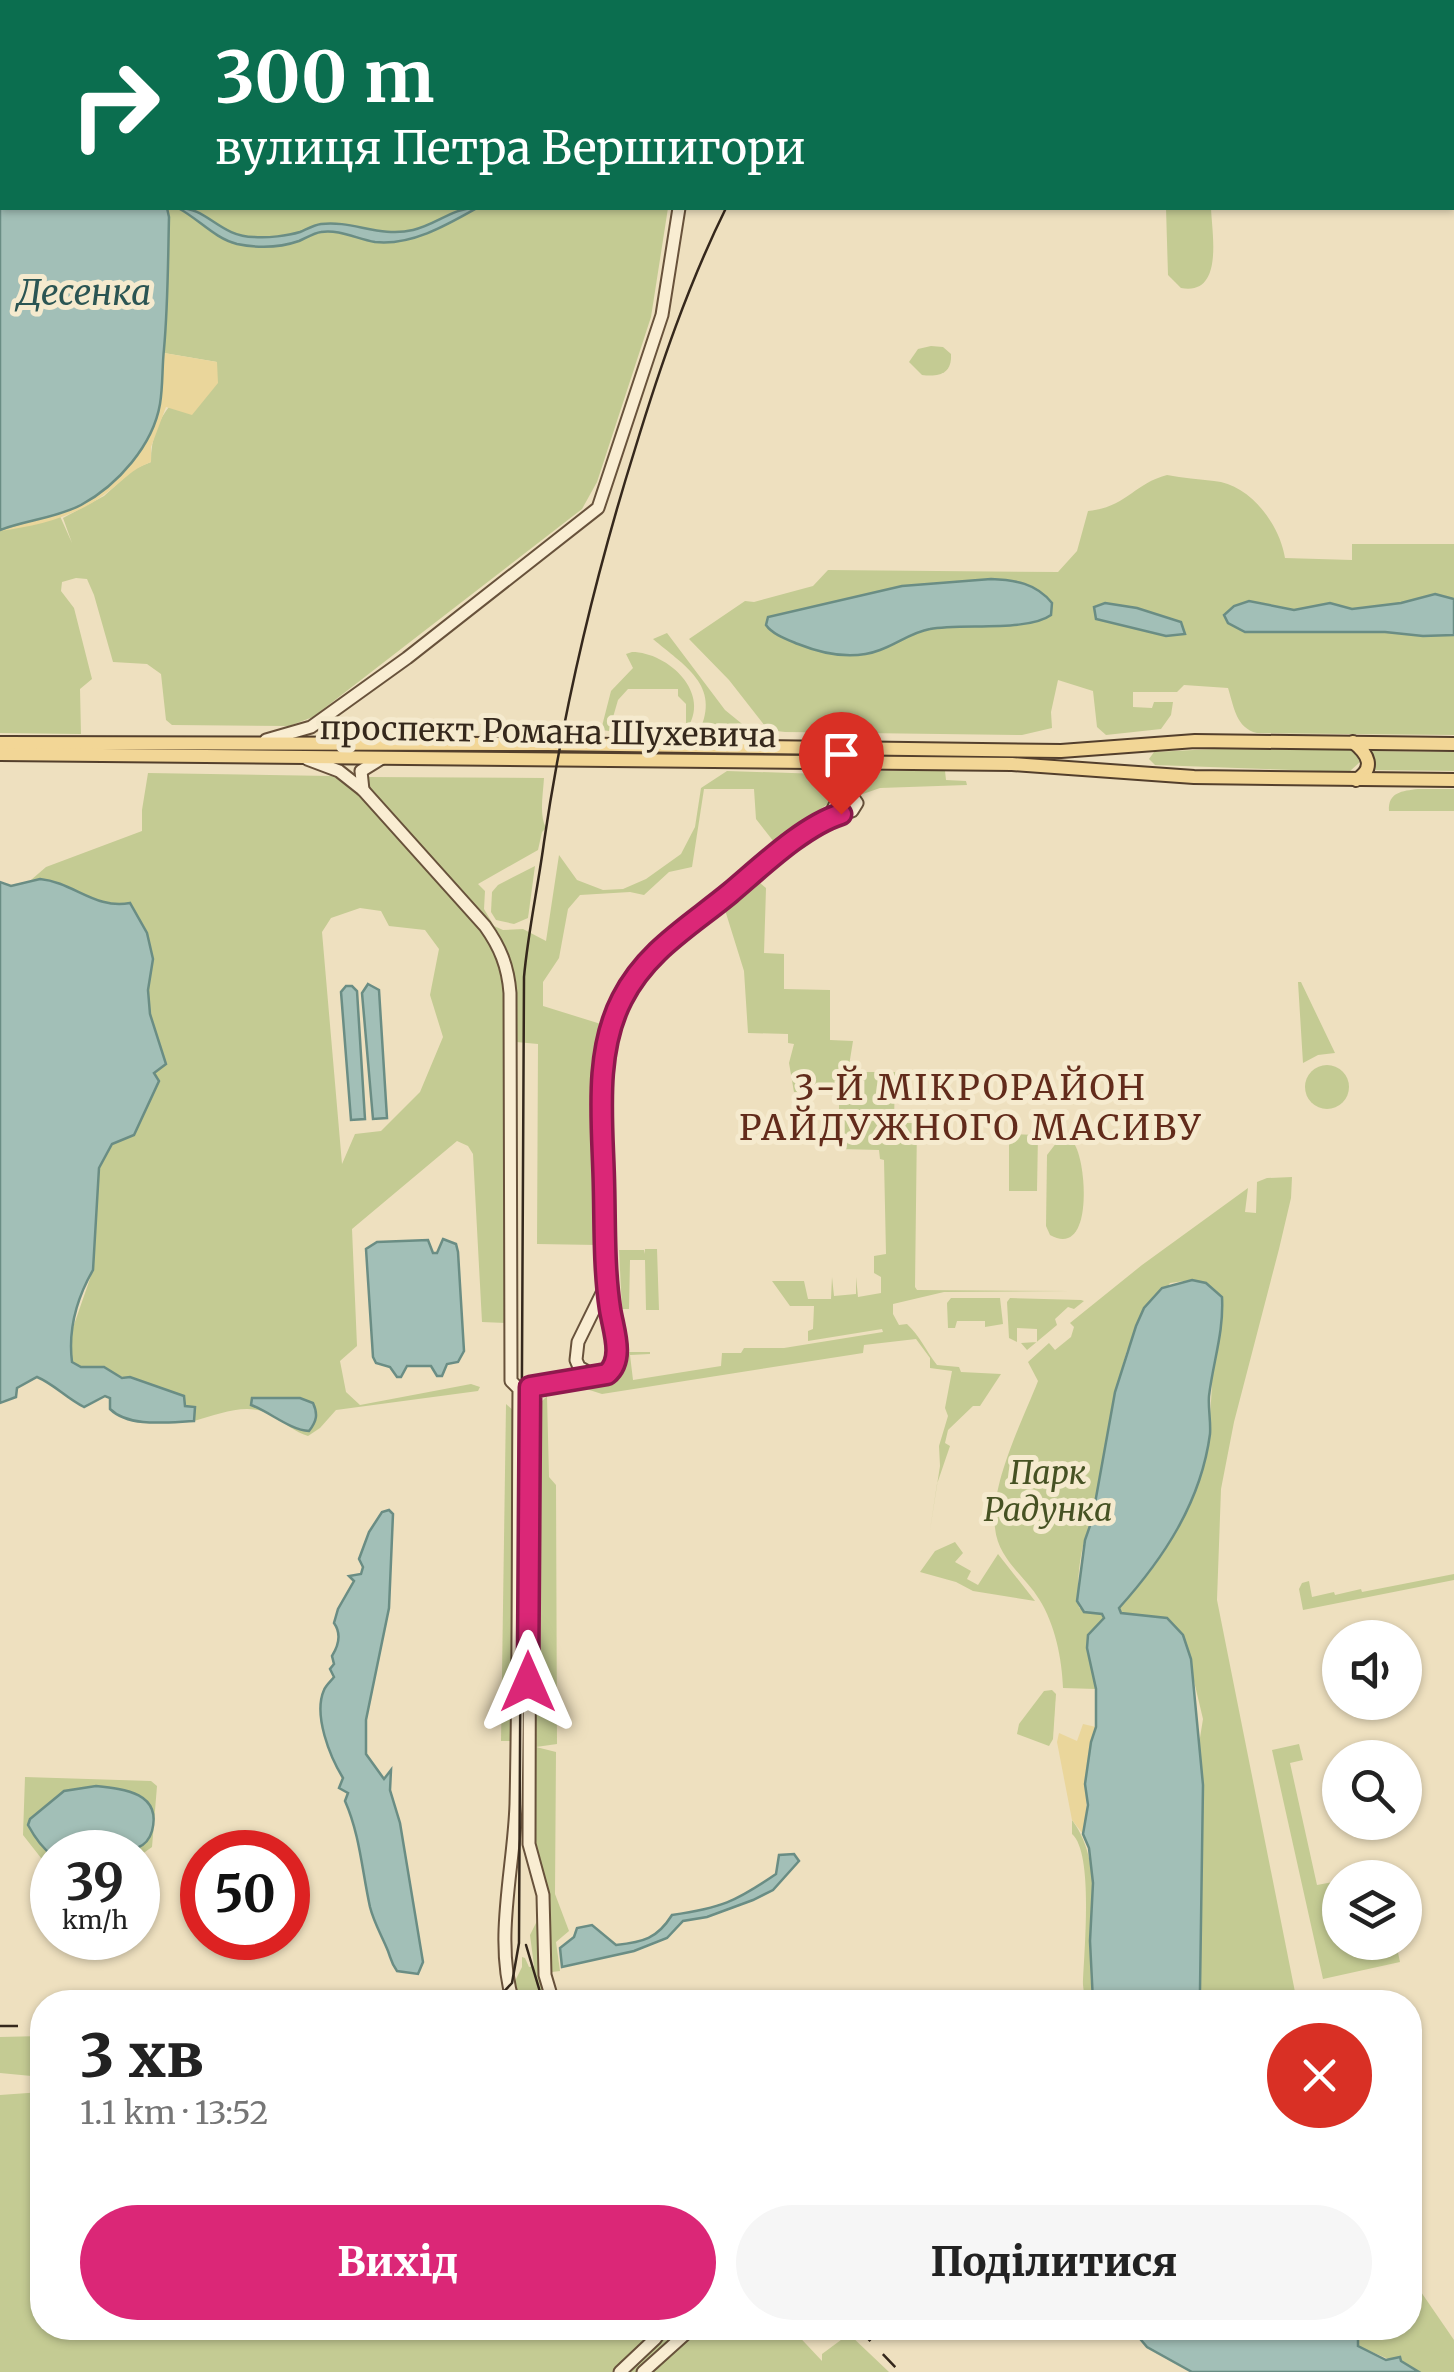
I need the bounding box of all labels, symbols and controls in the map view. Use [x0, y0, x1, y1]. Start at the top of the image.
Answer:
text: 300 m [215, 33, 434, 121]
icon: right [50, 40, 180, 170]
text: вулиця Петра Вершигори [215, 120, 806, 176]
water label: Десенка [14, 271, 151, 315]
street label: проспект Романа Шухевича [319, 708, 777, 756]
pin [799, 712, 884, 815]
icon: arrive [814, 727, 869, 782]
district label: 3-Й МІКРОРАЙОН РАЙДУЖНОГО МАСИВУ [739, 1065, 1203, 1150]
park label: Парк Радунка [984, 1453, 1112, 1530]
map controls [1322, 1620, 1422, 1960]
button: sound [1322, 1620, 1422, 1720]
position arrow [476, 1630, 580, 1734]
button: search [1322, 1740, 1422, 1840]
speed limit sign: 50 [180, 1830, 310, 1960]
text: 39 [66, 1851, 124, 1914]
button: layers [1322, 1860, 1422, 1960]
text: km/h [62, 1904, 128, 1936]
text: 3 хв [80, 2018, 204, 2093]
button: close [1267, 2023, 1372, 2128]
text: 1.1 km · 13:52 [80, 2093, 268, 2133]
button: Вихід [80, 2205, 716, 2320]
button: Поділитися [736, 2205, 1372, 2320]

